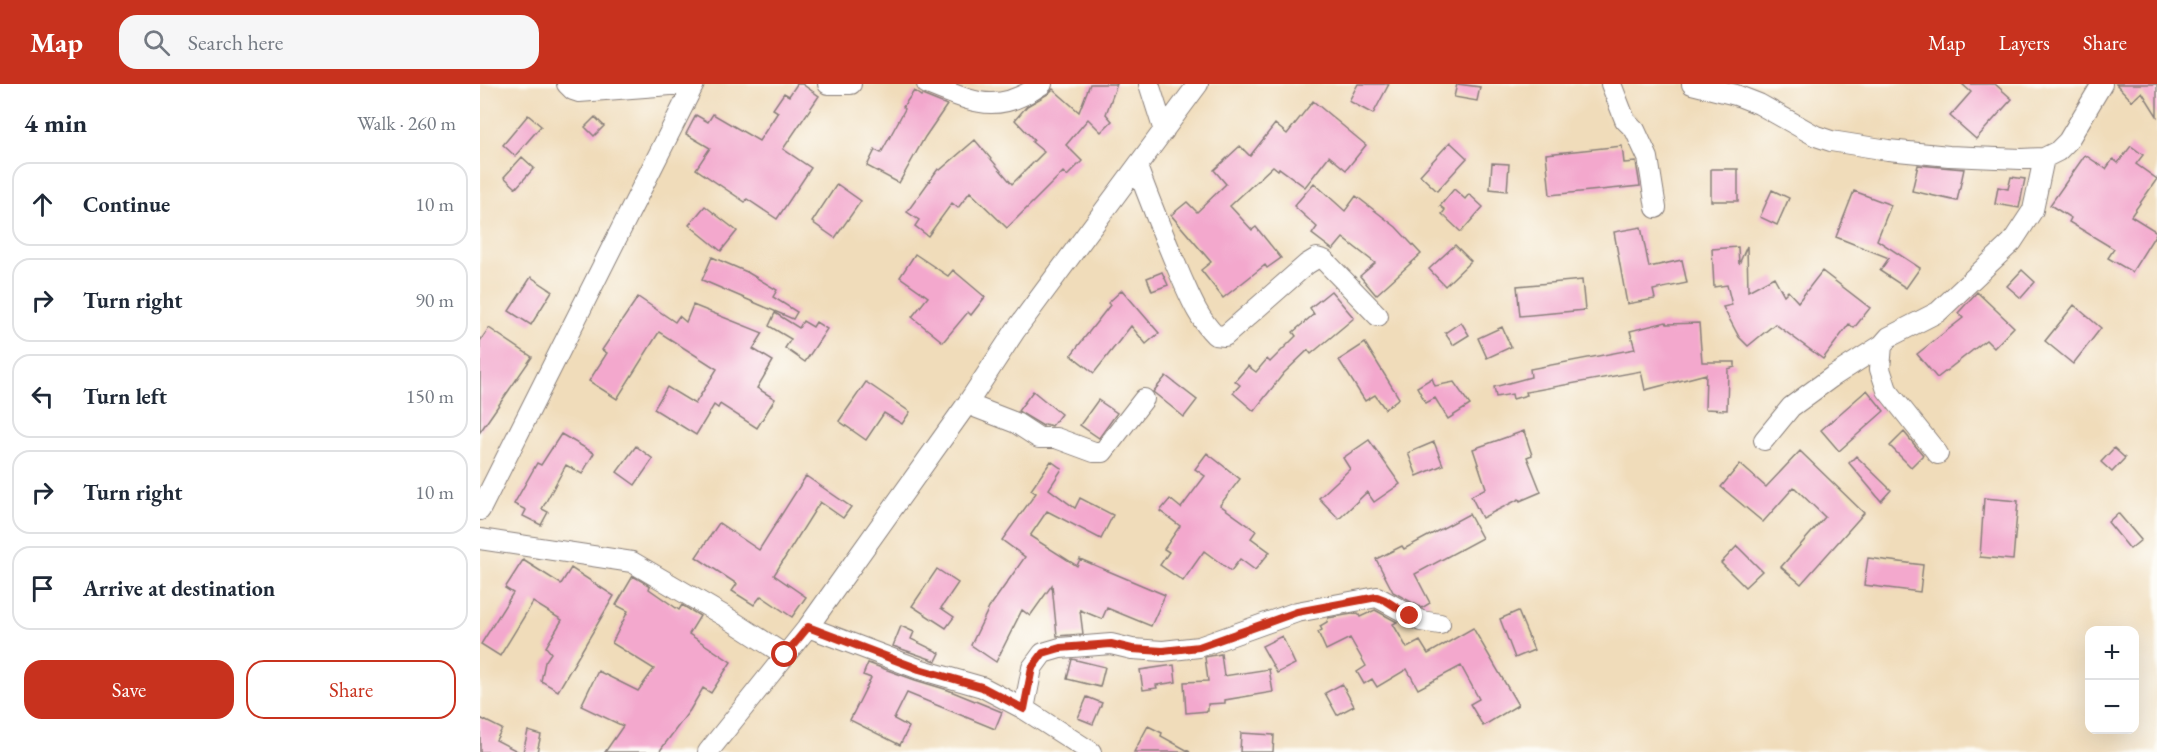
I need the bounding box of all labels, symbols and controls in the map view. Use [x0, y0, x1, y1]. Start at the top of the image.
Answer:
search box [119, 15, 539, 69]
text: Map [30, 24, 83, 60]
icon: search [140, 26, 173, 59]
text: Search here [188, 28, 283, 57]
text: Map [1928, 29, 1966, 56]
text: Layers [1999, 29, 2050, 56]
text: Share [2083, 29, 2127, 56]
text: 4 min [24, 106, 87, 140]
text: Walk · 260 m [357, 110, 456, 136]
icon: ahead [26, 188, 59, 221]
text: Continue [83, 190, 170, 219]
text: 10 m [415, 191, 454, 217]
icon: right [26, 284, 59, 317]
text: Turn right [83, 286, 182, 315]
text: 90 m [415, 287, 454, 313]
icon: left [26, 380, 59, 413]
text: Turn left [83, 382, 167, 411]
text: 150 m [406, 383, 454, 409]
icon: right [26, 476, 59, 509]
text: Turn right [83, 478, 182, 507]
text: 10 m [415, 479, 454, 505]
icon: arrive [26, 572, 59, 605]
text: Arrive at destination [83, 574, 275, 603]
route end [1396, 602, 1422, 628]
map controls [2085, 626, 2139, 734]
button: + [2085, 626, 2139, 680]
route start [771, 641, 797, 667]
button: Save [24, 660, 234, 719]
button: Share [246, 660, 456, 719]
button: − [2085, 680, 2139, 734]

